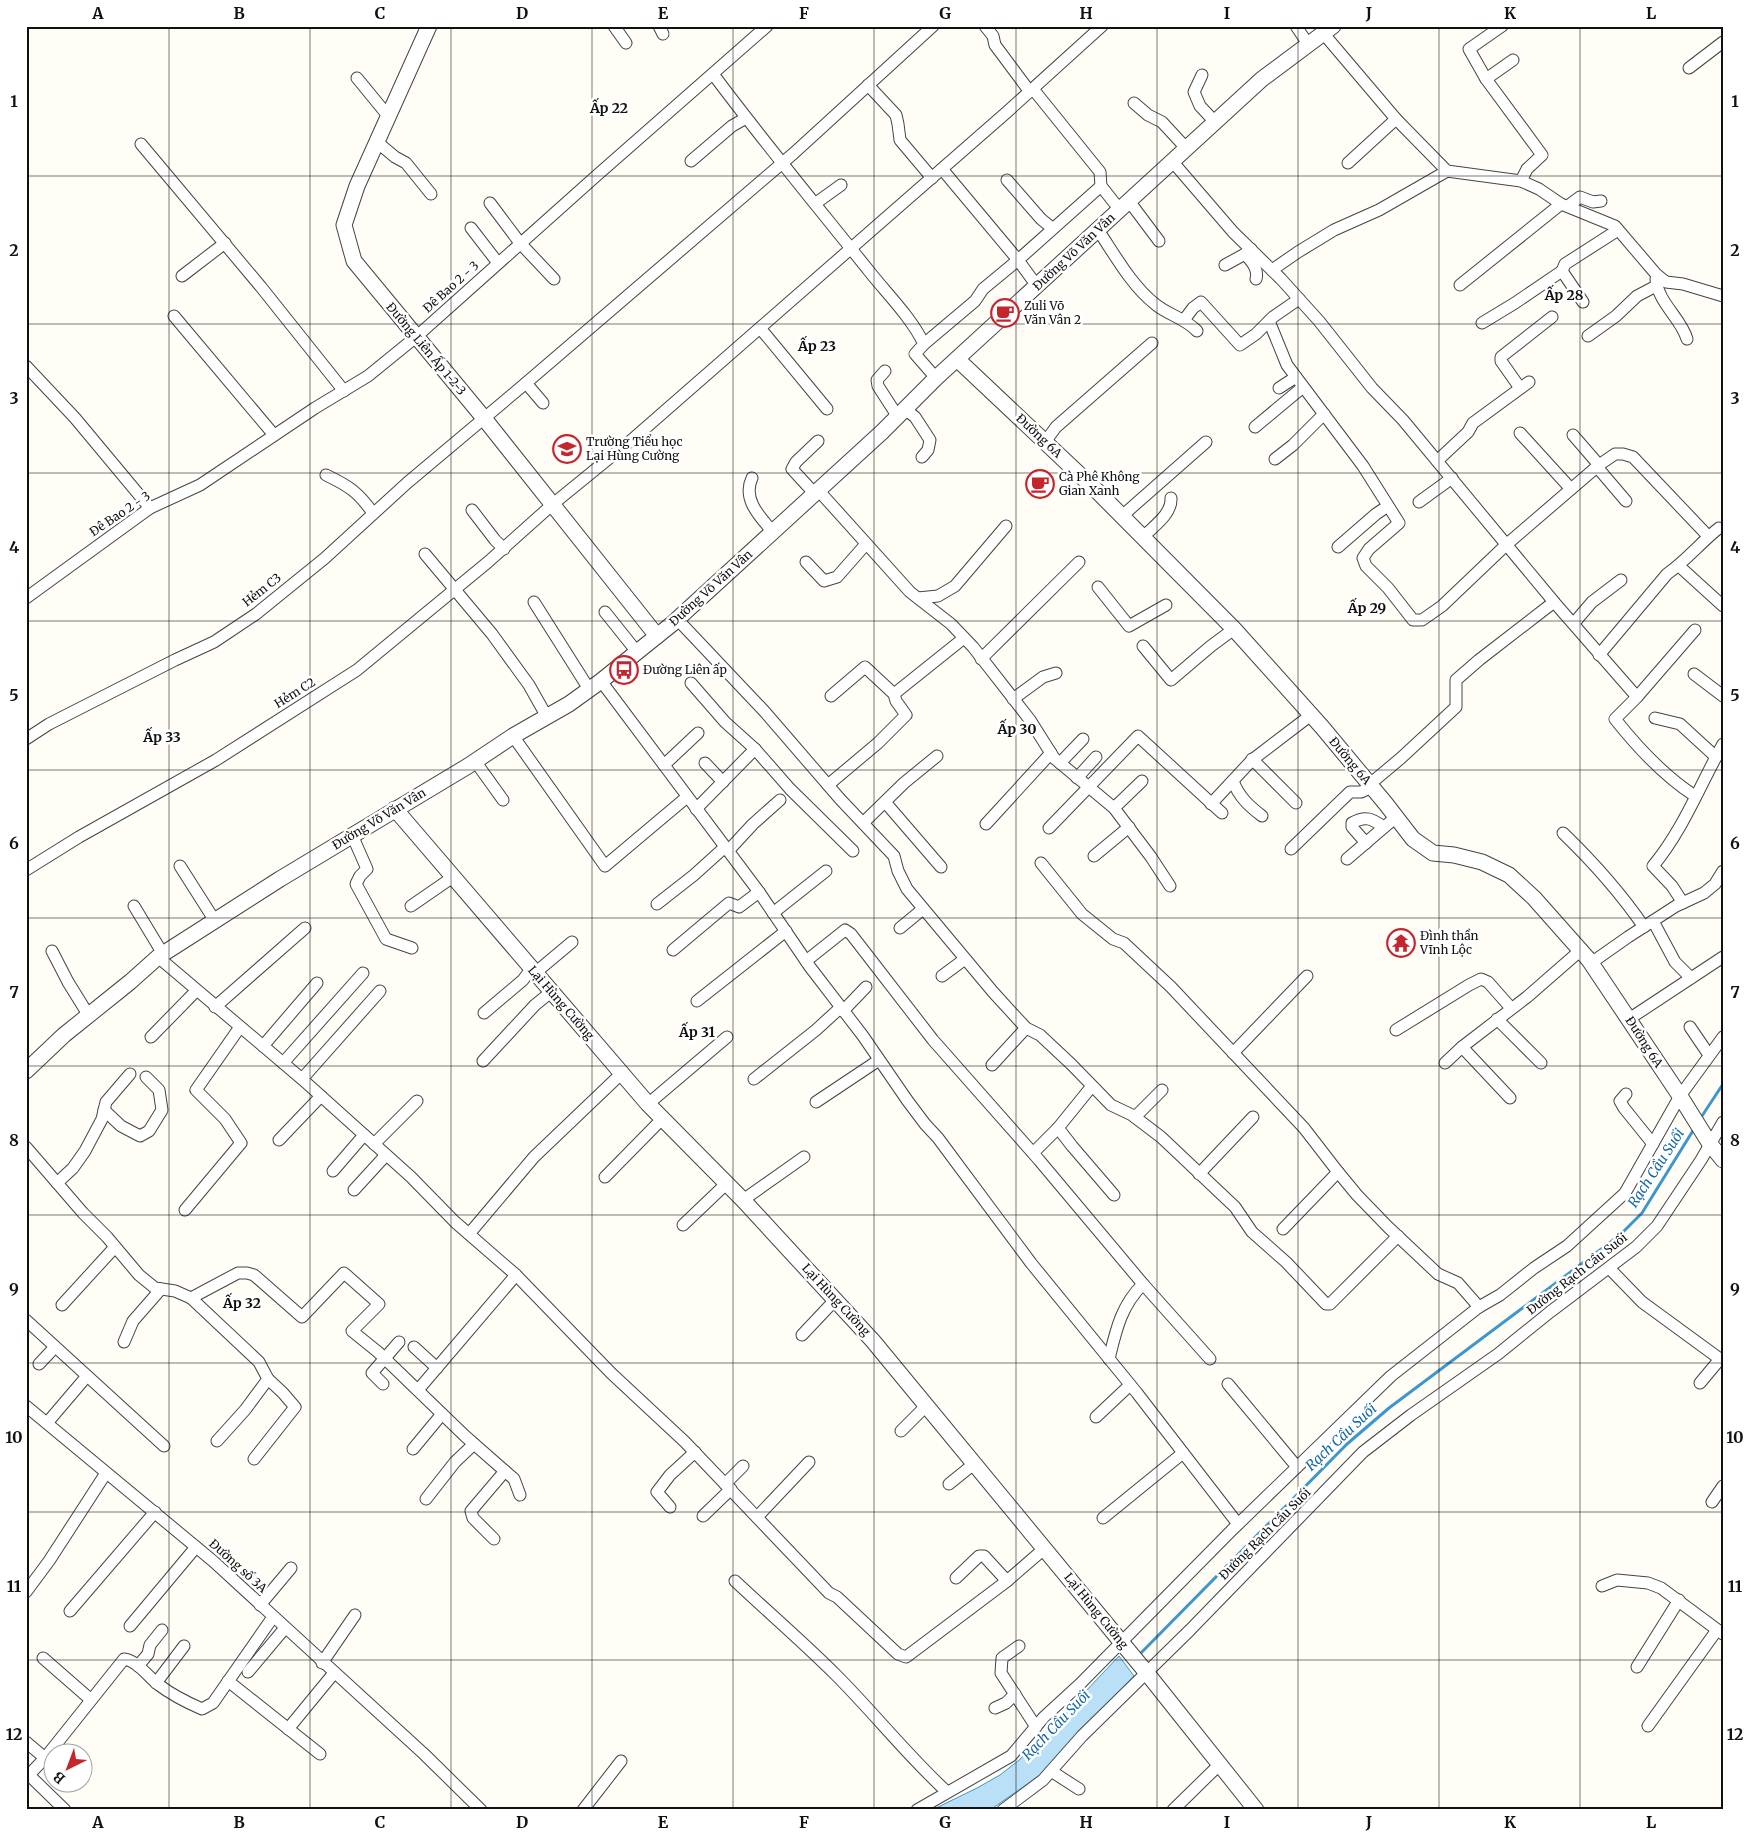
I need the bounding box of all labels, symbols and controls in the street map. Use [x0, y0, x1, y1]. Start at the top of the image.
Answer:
text: A [91, 3, 104, 23]
text: B [233, 3, 245, 23]
text: C [375, 3, 385, 23]
text: D [516, 3, 528, 23]
text: E [658, 3, 669, 23]
text: F [799, 3, 809, 23]
text: G [939, 3, 951, 23]
text: H [1079, 3, 1093, 23]
text: I [1224, 3, 1230, 23]
text: J [1365, 3, 1372, 23]
text: K [1504, 3, 1516, 23]
text: L [1646, 3, 1656, 23]
text: 1 [10, 91, 18, 111]
text: 1 [1731, 91, 1739, 111]
district label: Ấp 22 [589, 97, 628, 117]
street label: Đường Võ Văn Vân [1030, 210, 1118, 293]
text: 2 [9, 240, 19, 260]
text: 2 [1730, 240, 1740, 260]
street label: Đê Bao 2 - 3 [420, 258, 482, 316]
district label: Ấp 28 [1544, 284, 1584, 304]
street label: Đường Liên Ấp 1-2-3 [383, 298, 471, 398]
cafe icon: Zuli Võ Văn Vân 2 [990, 298, 1020, 328]
place label: Zuli Võ Văn Vân 2 [1023, 298, 1081, 327]
district label: Ấp 23 [797, 335, 836, 355]
text: 3 [9, 388, 19, 408]
text: 3 [1730, 388, 1740, 408]
street label: Đường 6A [1013, 411, 1066, 461]
school or university icon: Trường Tiểu học Lại Hùng Cường [552, 434, 582, 464]
place label: Trường Tiểu học Lại Hùng Cường [586, 434, 683, 463]
cafe icon: Cà Phê Không Gian Xanh [1025, 469, 1055, 499]
place label: Cà Phê Không Gian Xanh [1059, 469, 1140, 498]
street label: Đê Bao 2 - 3 [87, 488, 153, 539]
text: 4 [9, 537, 19, 557]
text: 4 [1730, 537, 1740, 557]
street label: Đường Võ Văn Vân [666, 546, 755, 629]
street label: Hẻm C3 [239, 570, 284, 609]
district label: Ấp 29 [1347, 597, 1386, 617]
bus stop icon: Đường Liên ấp [609, 655, 639, 685]
place label: Đường Liên ấp [643, 662, 727, 677]
street label: Hẻm C2 [271, 674, 318, 711]
text: 5 [9, 685, 19, 705]
text: 5 [1730, 685, 1740, 705]
district label: Ấp 30 [996, 718, 1037, 738]
district label: Ấp 33 [142, 726, 181, 746]
street label: Đường 6A [1326, 734, 1375, 788]
street label: Đường Võ Văn Vân [329, 785, 428, 852]
text: 6 [9, 833, 19, 853]
text: 6 [1730, 833, 1740, 853]
temple icon: Đình thần Vĩnh Lộc [1386, 928, 1416, 958]
place label: Đình thần Vĩnh Lộc [1419, 928, 1479, 957]
street label: Lại Hùng Cường [525, 963, 598, 1043]
text: 7 [9, 982, 19, 1002]
text: 7 [1730, 982, 1740, 1002]
street label: Đường 6A [1622, 1014, 1667, 1070]
district label: Ấp 31 [678, 1021, 715, 1041]
water label: Rạch Cầu Suối [1624, 1125, 1688, 1211]
text: 8 [9, 1130, 19, 1150]
text: 8 [1730, 1130, 1740, 1150]
street label: Đường Rạch Cầu Suối [1523, 1230, 1630, 1317]
street label: Lại Hùng Cường [799, 1260, 874, 1339]
text: 9 [9, 1279, 19, 1299]
text: 9 [1730, 1279, 1740, 1299]
district label: Ấp 32 [222, 1292, 261, 1312]
water label: Rạch Cầu Suối [1302, 1400, 1380, 1474]
text: 10 [5, 1427, 23, 1447]
text: 10 [1726, 1427, 1744, 1447]
street label: Đường Rạch Cầu Suối [1216, 1485, 1314, 1583]
street label: Đường số 3A [206, 1536, 271, 1596]
street label: Lại Hùng Cường [1061, 1570, 1132, 1652]
text: 11 [7, 1576, 22, 1596]
text: 11 [1728, 1576, 1743, 1596]
water label: Rạch Cầu Suối [1018, 1686, 1094, 1764]
text: 12 [6, 1724, 22, 1744]
text: 12 [1727, 1724, 1743, 1744]
north arrow [42, 1744, 92, 1794]
text: B [49, 1768, 69, 1788]
text: A [91, 1812, 104, 1832]
text: B [233, 1812, 245, 1832]
text: C [375, 1812, 385, 1832]
text: D [516, 1812, 528, 1832]
text: E [658, 1812, 669, 1832]
text: F [799, 1812, 809, 1832]
text: G [939, 1812, 951, 1832]
text: H [1079, 1812, 1093, 1832]
text: I [1224, 1812, 1230, 1832]
text: J [1365, 1812, 1372, 1832]
text: K [1504, 1812, 1516, 1832]
text: L [1646, 1812, 1656, 1832]

